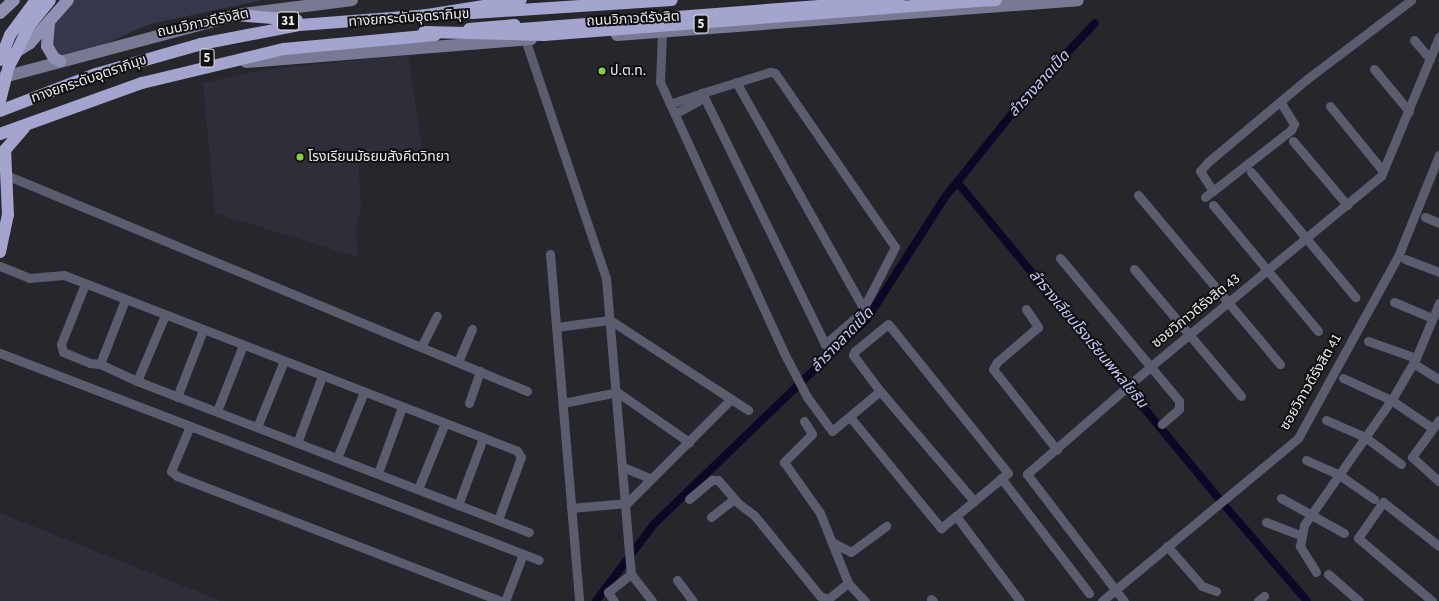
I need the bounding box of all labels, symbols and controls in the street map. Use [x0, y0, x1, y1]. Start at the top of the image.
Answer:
street label: ถนนวิภาวดีรังสิต [156, 5, 250, 41]
street label: ทางยกระดับอุตราภิมุข [348, 5, 470, 31]
street label: ถนนวิภาวดีรังสิต [586, 8, 680, 30]
road number: 31 [277, 10, 299, 32]
road number: 5 [693, 13, 709, 35]
road number: 5 [199, 47, 215, 69]
water label: ลำรางลาดเป็ด [1005, 47, 1073, 121]
street label: ทางยกระดับอุตราภิมุข [29, 51, 149, 107]
place label: ป.ต.ท. [610, 63, 646, 79]
marker: ป.ต.ท. [597, 66, 607, 76]
place label: โรงเรียนมัธยมสังคีตวิทยา [308, 149, 450, 165]
marker: โรงเรียนมัธยมสังคีตวิทยา [295, 152, 305, 162]
water label: ลำรางเลียบโรงเรียนพหลโยธิน [1025, 266, 1151, 412]
street label: ซอยวิภาวดีรังสิต 43 [1148, 270, 1244, 352]
water label: ลำรางลาดเป็ด [807, 304, 877, 376]
street label: ซอยวิภาวดีรังสิต 41 [1277, 331, 1345, 433]

